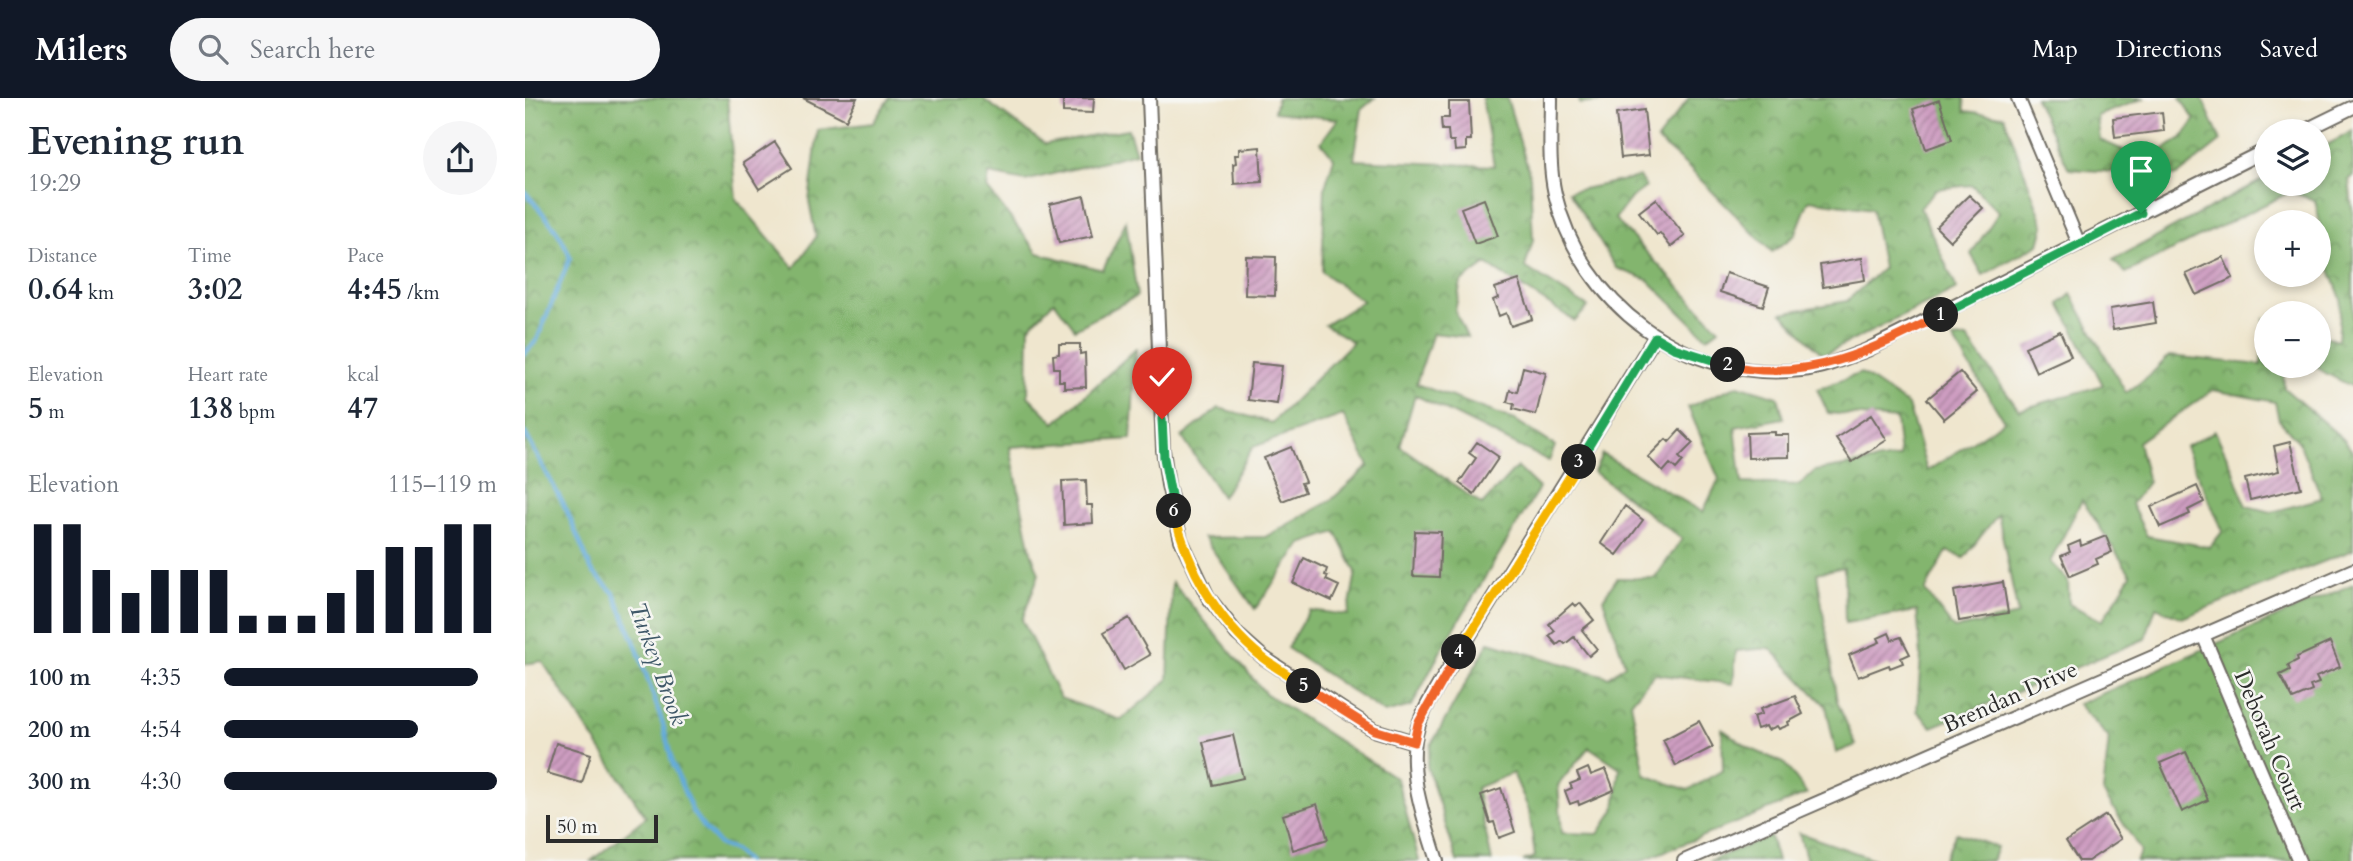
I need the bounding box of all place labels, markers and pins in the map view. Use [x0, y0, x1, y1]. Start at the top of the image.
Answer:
pin [2111, 141, 2171, 213]
pin: 1 [1923, 298, 1959, 332]
pin [1132, 347, 1192, 419]
pin: 2 [1711, 348, 1745, 382]
pin: 3 [1561, 444, 1597, 480]
pin: 6 [1157, 494, 1191, 528]
pin: 4 [1441, 634, 1476, 670]
pin: 5 [1287, 668, 1321, 704]

